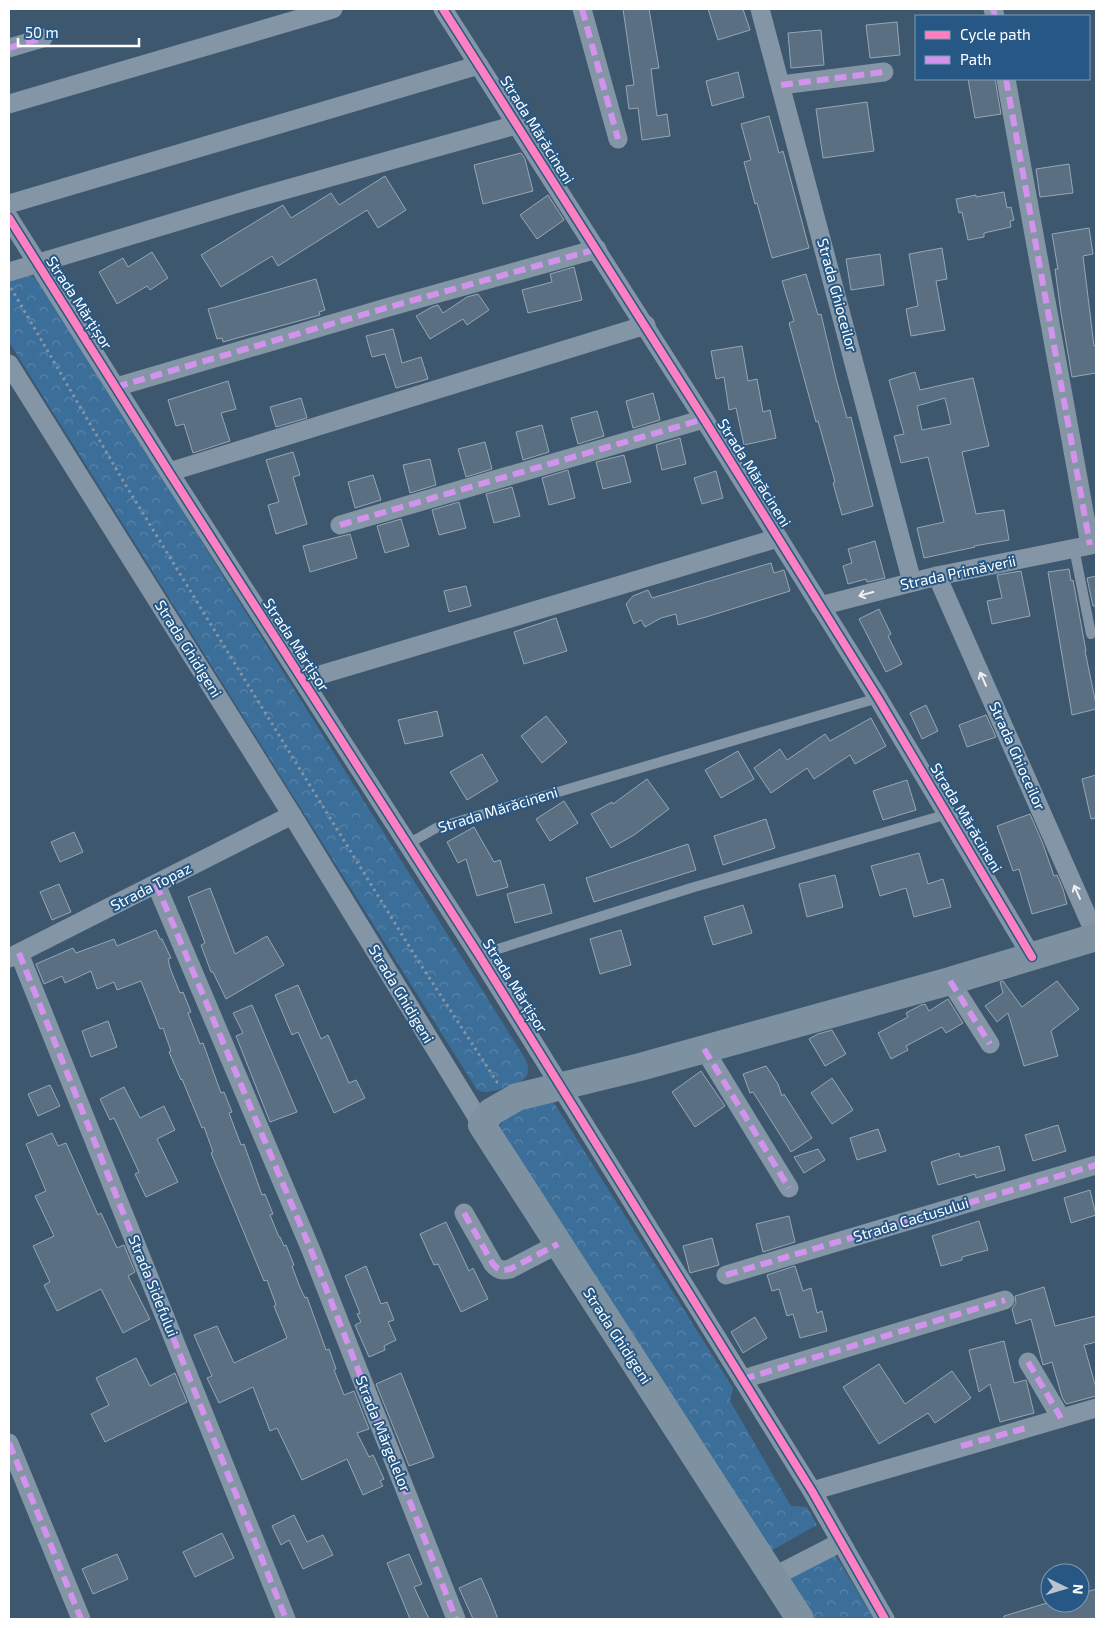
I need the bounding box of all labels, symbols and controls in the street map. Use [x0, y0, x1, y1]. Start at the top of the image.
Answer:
scale bar [18, 15, 139, 47]
legend [915, 15, 1090, 80]
text: 50 m [25, 23, 59, 41]
text: Cycle path [960, 25, 1031, 43]
text: Path [960, 50, 991, 68]
street label: Strada Mărăcineni [497, 72, 578, 187]
street label: Strada Ghioceilor [814, 236, 862, 353]
street label: Strada Mărțișor [41, 252, 117, 354]
street label: Strada Mărăcineni [714, 415, 795, 530]
street label: Strada Primăverii [898, 551, 1017, 593]
one-way arrow [858, 589, 874, 599]
street label: Strada Mărțișor [258, 594, 334, 696]
street label: Strada Ghidigeni [152, 596, 226, 700]
one-way arrow [977, 672, 987, 687]
street label: Strada Ghioceilor [986, 699, 1050, 813]
street label: Strada Mărăcineni [927, 760, 1007, 875]
street label: Strada Mărăcineni [436, 782, 560, 836]
street label: Strada Topaz [107, 858, 194, 914]
one-way arrow [1071, 885, 1081, 900]
street label: Strada Mărțișor [478, 935, 552, 1037]
street label: Strada Ghidigeni [365, 941, 438, 1046]
street label: Strada Cactusului [851, 1193, 971, 1245]
street label: Strada Sidefului [125, 1232, 183, 1339]
street label: Strada Ghidigeni [580, 1284, 656, 1387]
street label: Strada Mărgelelor [352, 1373, 415, 1494]
north arrow [1040, 1563, 1090, 1613]
text: N [1070, 1583, 1087, 1595]

